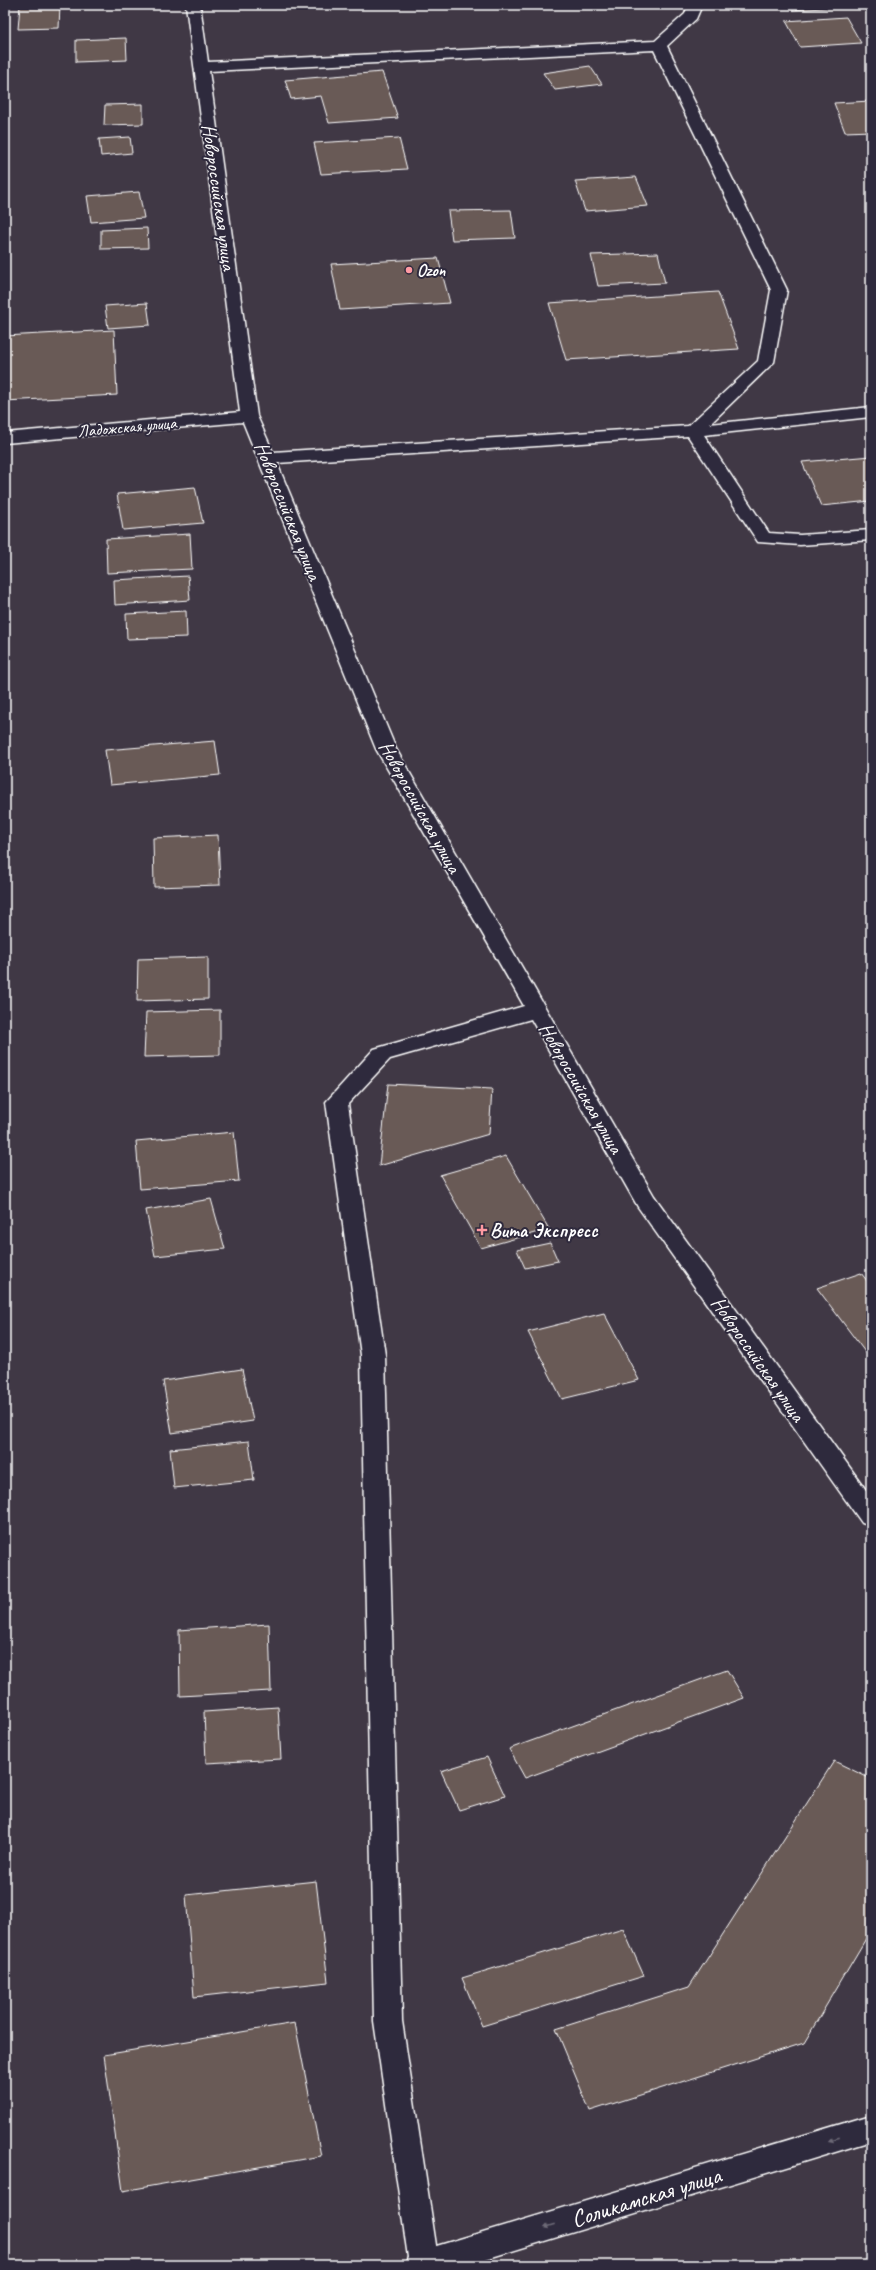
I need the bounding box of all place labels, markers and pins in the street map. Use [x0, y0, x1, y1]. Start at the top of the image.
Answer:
place label: Ozon [417, 260, 447, 281]
marker: Ozon [404, 265, 414, 275]
place label: Вита Экспресс [490, 1218, 599, 1243]
marker: Вита Экспресс [477, 1225, 487, 1235]

